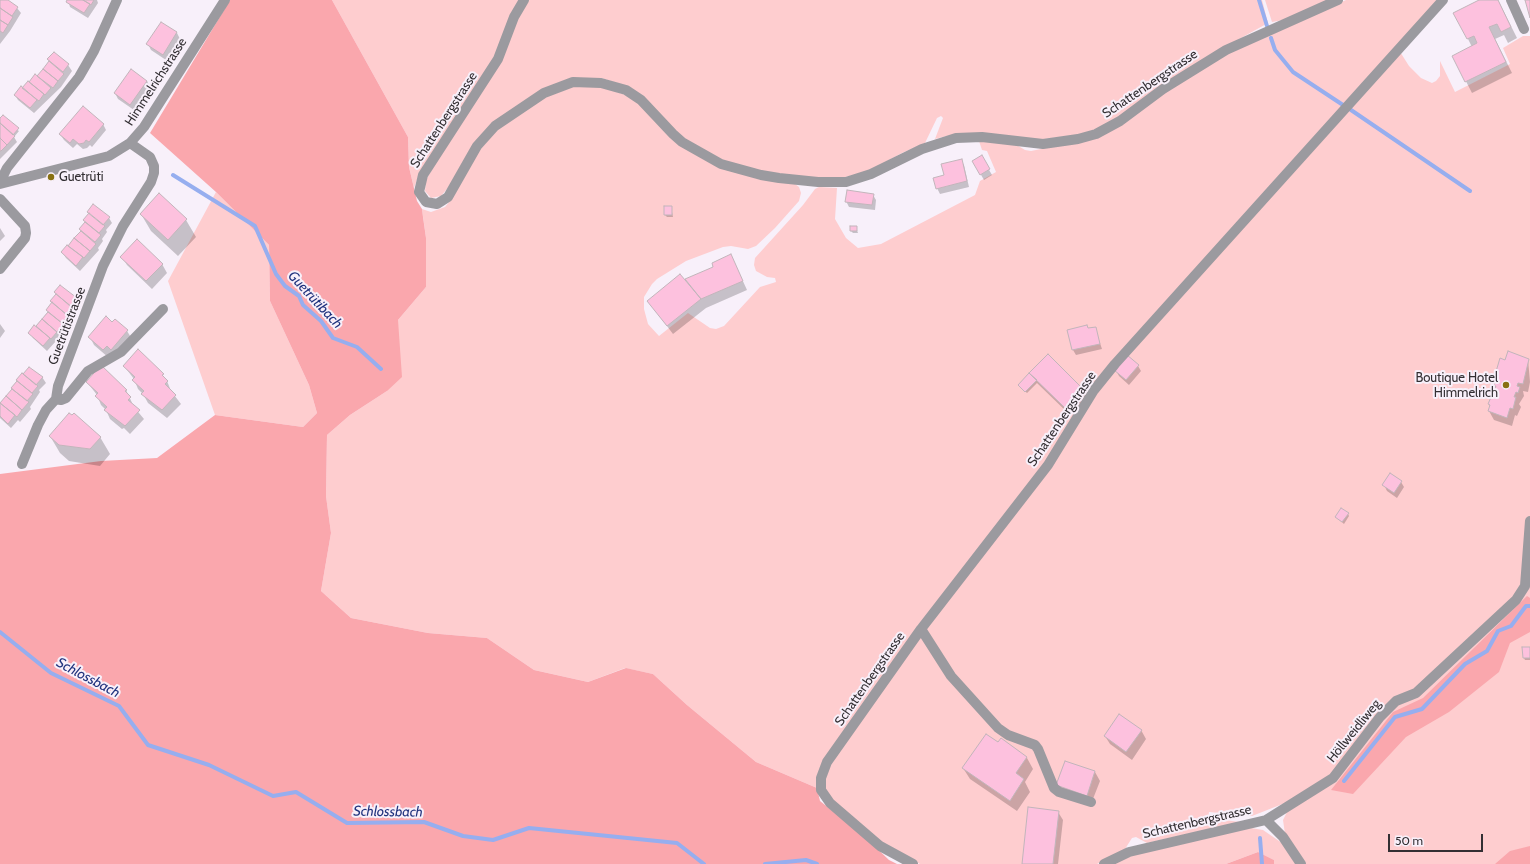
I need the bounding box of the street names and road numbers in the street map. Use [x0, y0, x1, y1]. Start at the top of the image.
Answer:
street label: Himmelrichstrasse [122, 35, 190, 129]
street label: Schattenbergstrasse [1100, 46, 1200, 122]
street label: Schattenbergstrasse [407, 69, 481, 171]
street label: Guetrütistrasse [45, 285, 89, 367]
street label: Schattenbergstrasse [1024, 369, 1100, 469]
street label: Schattenbergstrasse [832, 629, 908, 729]
street label: Höllweidliweg [1324, 696, 1384, 766]
street label: Schattenbergstrasse [1141, 802, 1253, 842]

